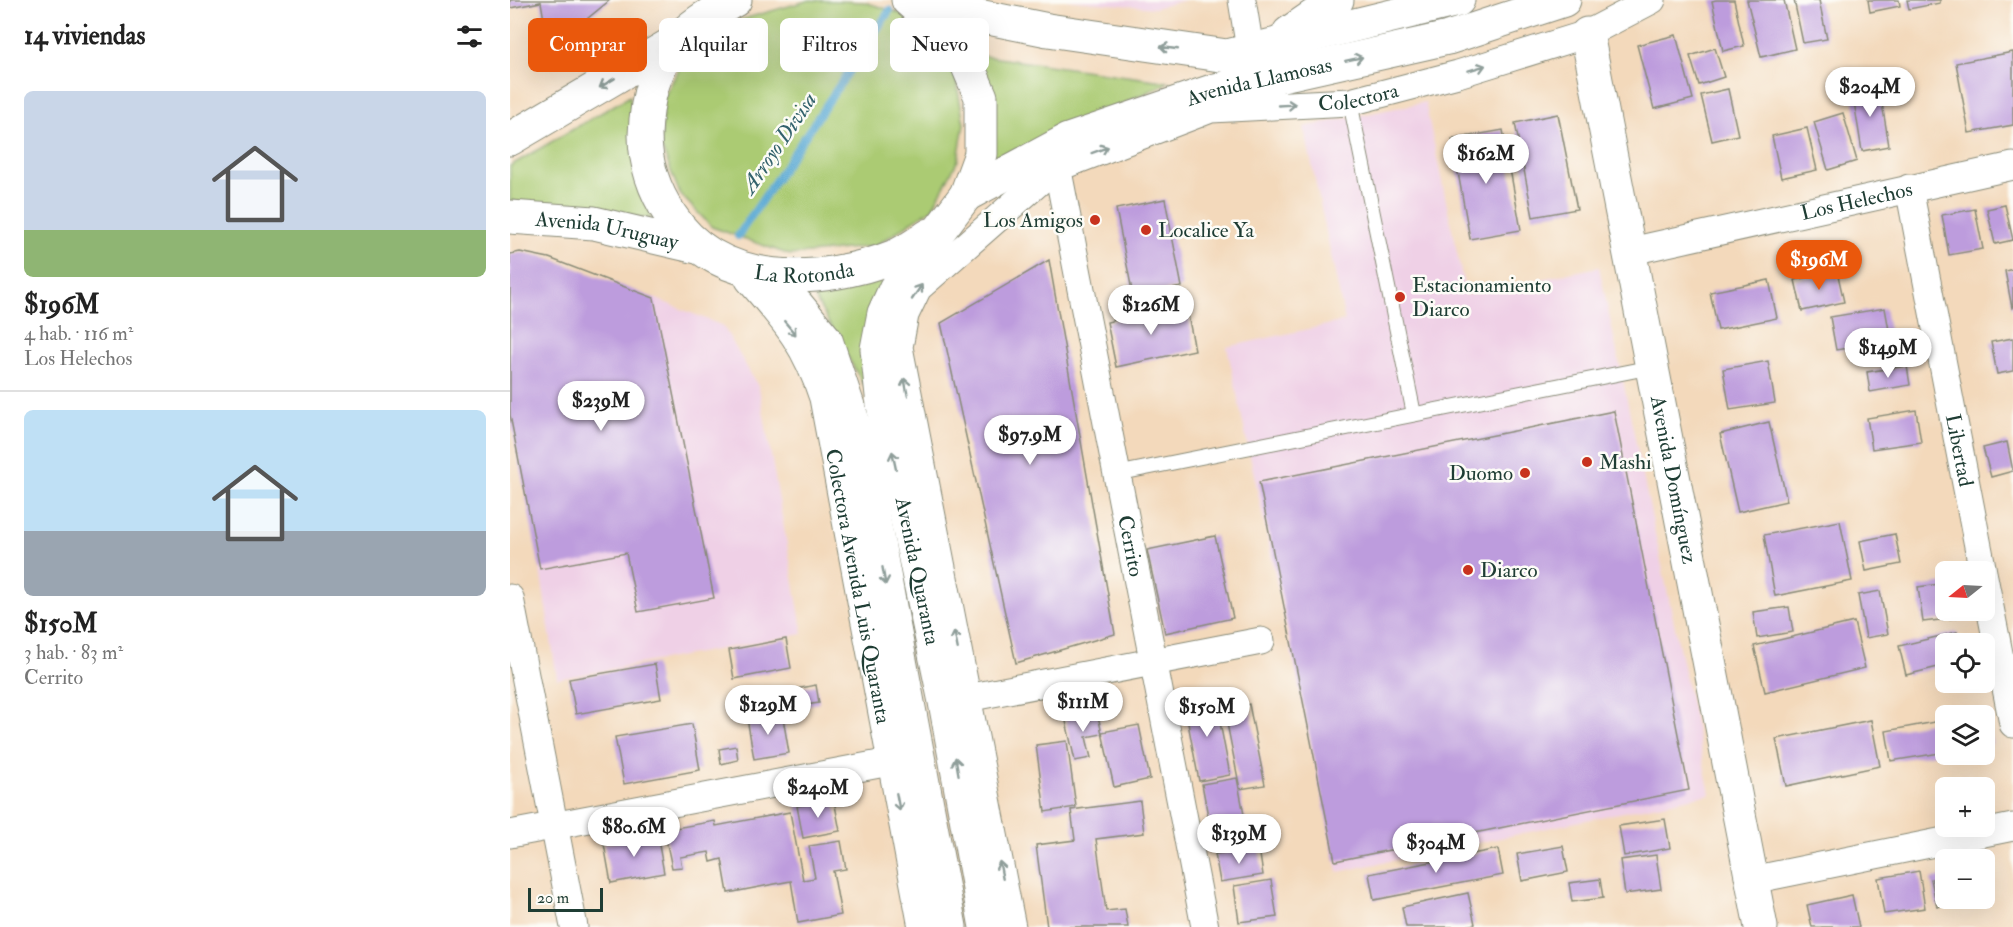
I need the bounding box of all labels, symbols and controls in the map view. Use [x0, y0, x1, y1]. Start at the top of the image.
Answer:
chip: Comprar [528, 18, 647, 72]
chip: Alquilar [659, 18, 768, 72]
chip: Filtros [780, 18, 878, 72]
chip: Nuevo [890, 18, 989, 72]
text: 14 viviendas [24, 20, 145, 52]
icon: filters [453, 20, 486, 53]
one-way arrow [1160, 42, 1179, 53]
street label: Avenida Llamosas [1182, 51, 1334, 113]
one-way arrow [1344, 53, 1363, 64]
one-way arrow [1467, 62, 1486, 73]
pin: $204M [1828, 67, 1912, 118]
text: $204M [1839, 74, 1901, 99]
street label: Colectora [1318, 76, 1402, 117]
one-way arrow [599, 77, 616, 89]
water label: Arroyo Divisa [734, 87, 823, 201]
one-way arrow [1277, 100, 1297, 111]
icon: home [201, 130, 309, 238]
pin: $162M [1444, 134, 1528, 185]
text: $162M [1457, 141, 1515, 166]
one-way arrow [1090, 144, 1108, 155]
street label: Los Helechos [1798, 175, 1915, 226]
street label: Avenida Uruguay [533, 205, 682, 256]
place label: Los Amigos [983, 207, 1083, 234]
marker: Los Amigos [1088, 213, 1102, 227]
place label: Localice Ya [1158, 217, 1255, 244]
marker: Localice Ya [1139, 223, 1153, 237]
pin: $196M [1777, 240, 1861, 291]
text: $196M [1790, 247, 1848, 272]
street label: La Rotonda [752, 256, 857, 289]
place label: Estacionamiento Diarco [1412, 272, 1551, 323]
one-way arrow [911, 284, 924, 301]
pin: $126M [1109, 285, 1193, 336]
text: $196M [24, 289, 99, 321]
marker: Estacionamiento Diarco [1393, 290, 1407, 304]
text: $126M [1122, 292, 1180, 317]
one-way arrow [783, 320, 797, 335]
text: 4 hab. · 116 m² [24, 321, 133, 346]
pin: $149M [1846, 328, 1930, 379]
text: $149M [1859, 335, 1917, 360]
text: Los Helechos [24, 346, 132, 371]
one-way arrow [900, 378, 911, 398]
pin: $239M [559, 381, 643, 432]
text: $239M [572, 388, 630, 413]
street label: Avenida Domínguez [1644, 392, 1703, 566]
street label: Libertad [1939, 412, 1980, 489]
pin: $97.9M [981, 415, 1079, 466]
text: $97.9M [998, 422, 1062, 447]
street label: Colectora Avenida Luis Quaranta [819, 446, 897, 726]
icon: home [201, 449, 309, 557]
place label: Mashi [1599, 449, 1652, 476]
one-way arrow [888, 451, 900, 470]
marker: Mashi [1580, 455, 1594, 469]
place label: Duomo [1449, 460, 1513, 487]
marker: Duomo [1518, 466, 1532, 480]
street label: Avenida Quaranta [889, 494, 946, 648]
street label: Cerrito [1112, 513, 1150, 579]
place label: Diarco [1480, 557, 1538, 584]
north arrow [1935, 561, 1995, 621]
map controls [1935, 561, 1995, 909]
marker: Diarco [1461, 563, 1475, 577]
one-way arrow [879, 566, 890, 586]
text: $150M [24, 608, 98, 640]
one-way arrow [950, 631, 961, 651]
button: locate [1935, 633, 1995, 693]
text: 3 hab. · 83 m² [24, 640, 123, 665]
text: Cerrito [24, 665, 83, 690]
pin: $111M [1041, 682, 1125, 733]
pin: $129M [726, 685, 810, 736]
pin: $150M [1165, 687, 1249, 738]
text: $111M [1057, 689, 1109, 714]
text: $129M [739, 692, 797, 717]
text: $150M [1179, 694, 1235, 719]
button: layers [1935, 705, 1995, 765]
one-way arrow [951, 757, 962, 776]
pin: $240M [776, 768, 860, 819]
text: $240M [787, 775, 849, 800]
button: + [1935, 777, 1995, 837]
one-way arrow [893, 792, 904, 811]
pin: $80.6M [585, 807, 683, 858]
text: $80.6M [602, 814, 666, 839]
pin: $139M [1197, 814, 1281, 865]
text: $139M [1211, 821, 1267, 846]
pin: $304M [1394, 823, 1478, 874]
text: $304M [1406, 830, 1466, 855]
button: − [1935, 849, 1995, 909]
one-way arrow [995, 860, 1006, 880]
scale bar [528, 885, 603, 912]
text: 20 m [537, 888, 569, 908]

